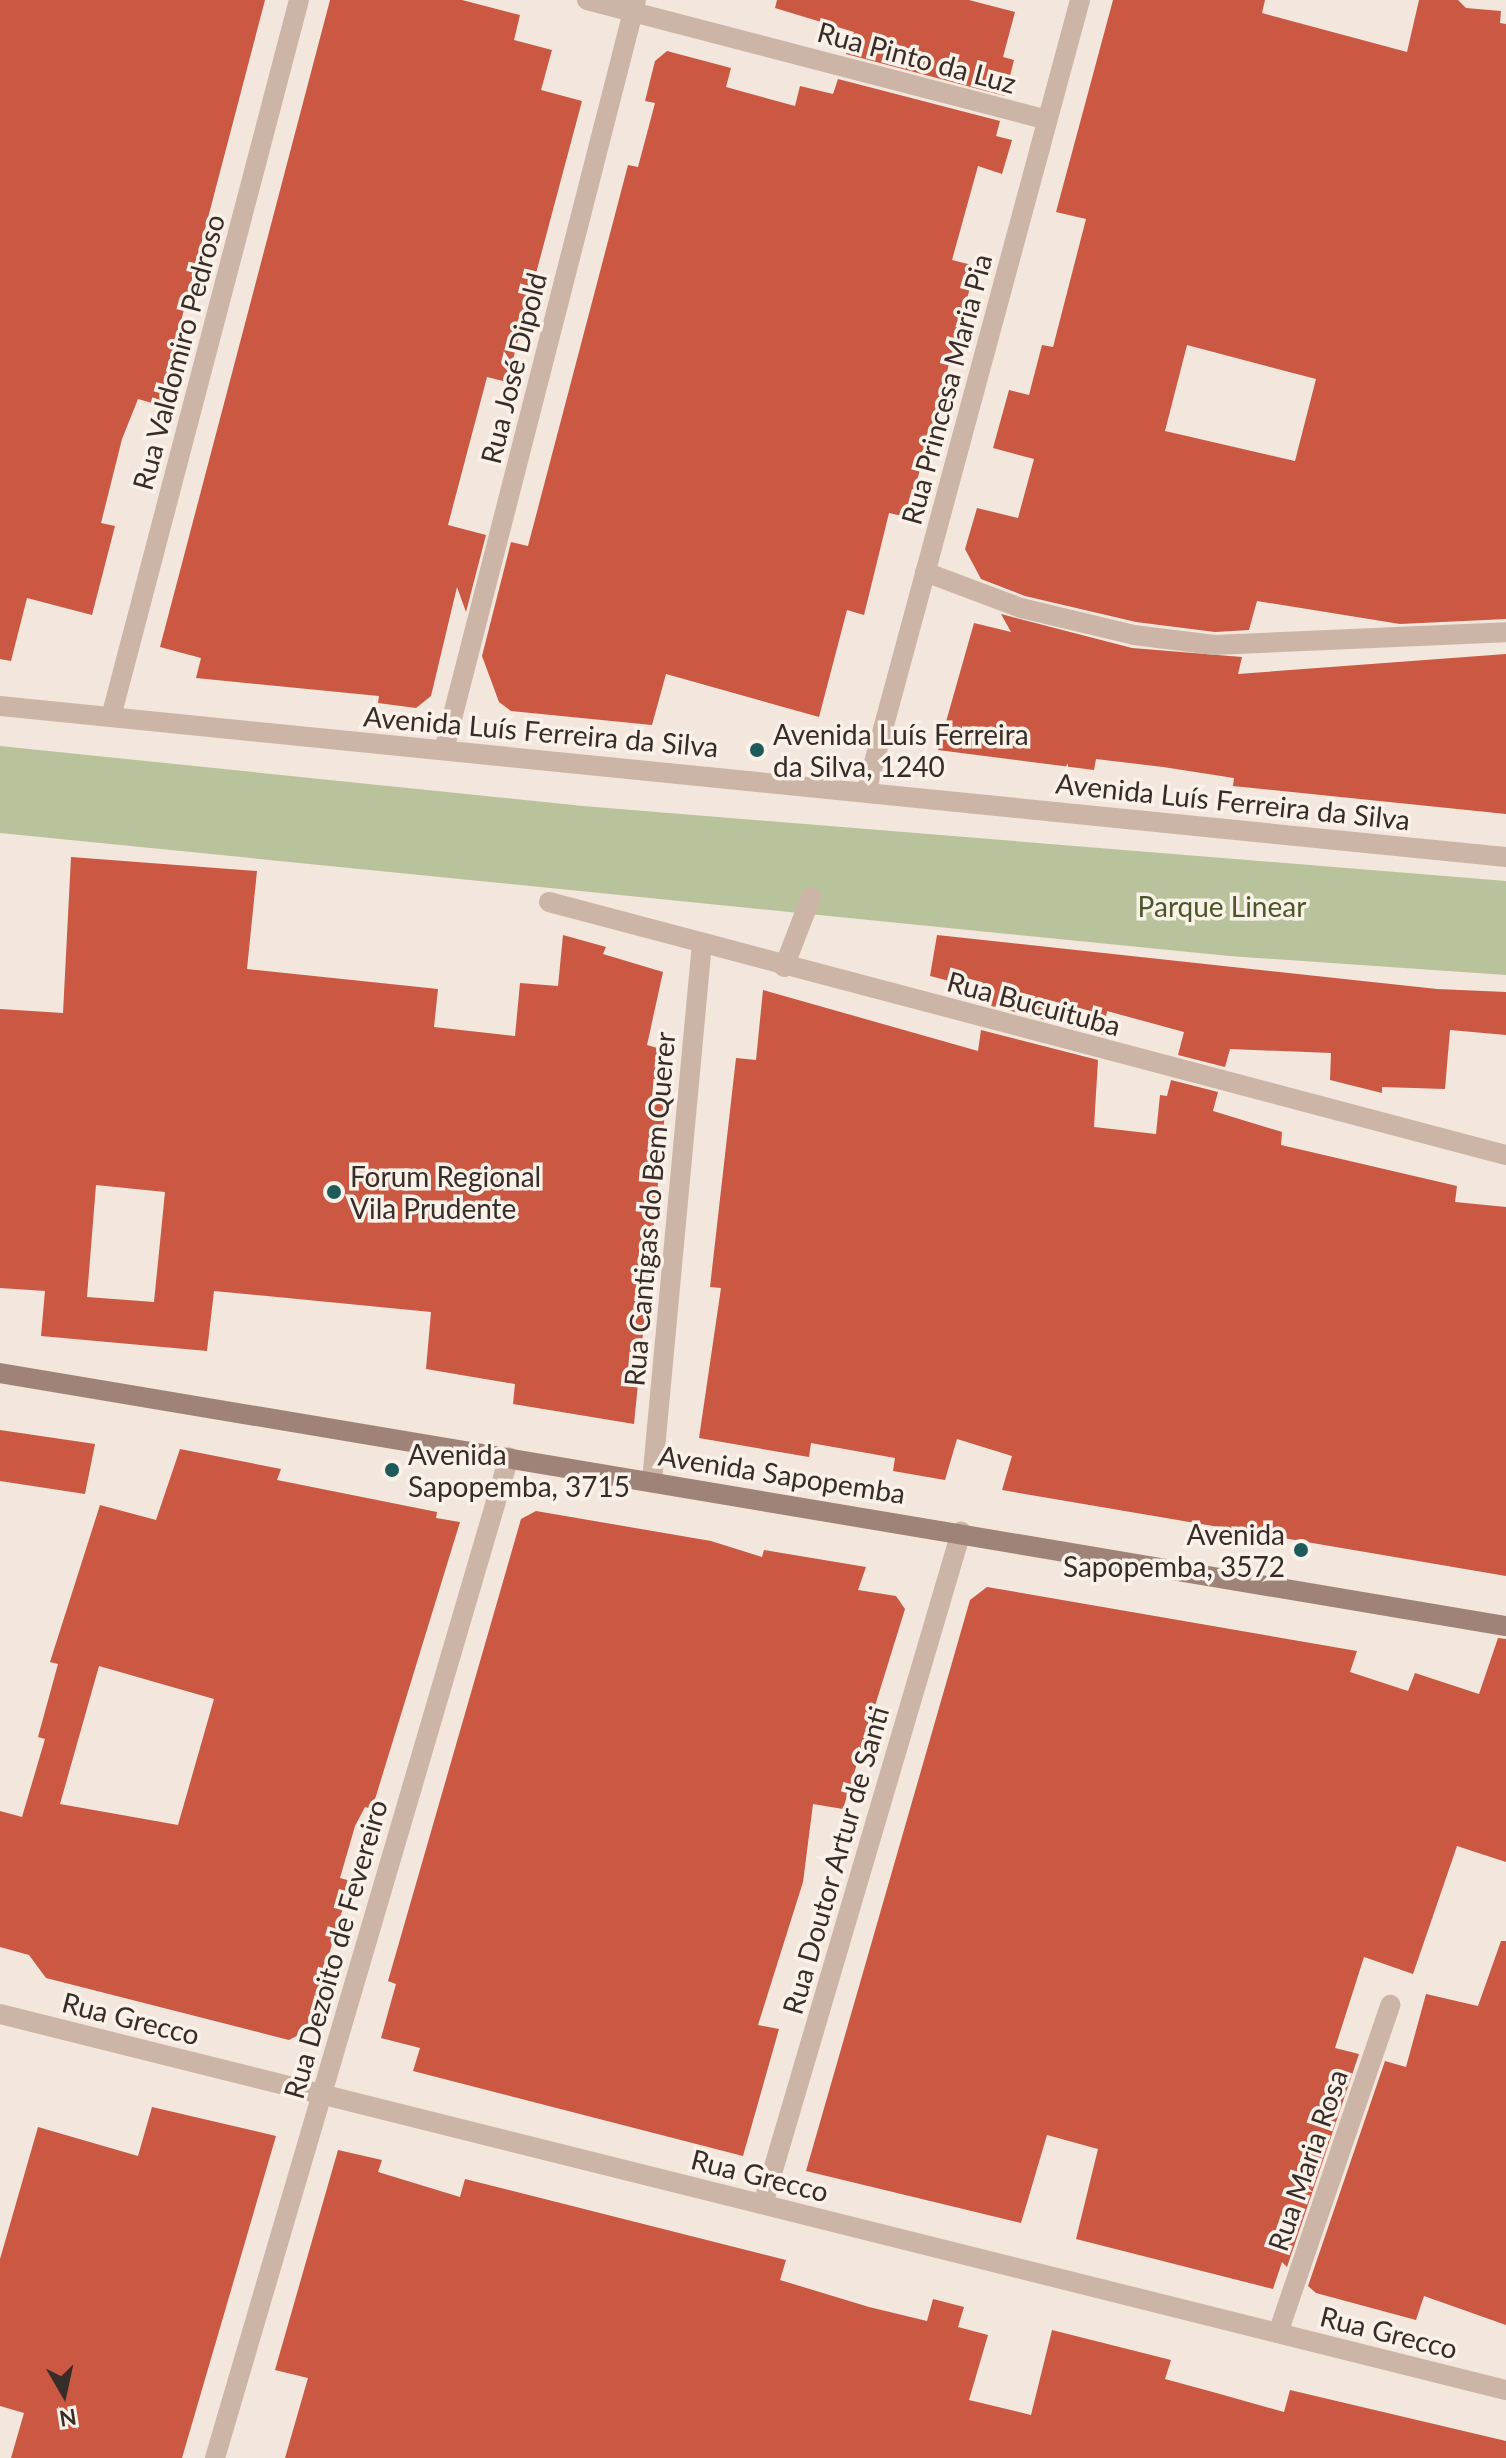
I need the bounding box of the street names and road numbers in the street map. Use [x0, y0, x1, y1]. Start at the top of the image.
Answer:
street label: Rua Pinto da Luz [814, 14, 1020, 100]
street label: Rua Valdomiro Pedroso [125, 210, 231, 494]
street label: Rua Princesa Maria Pia [894, 250, 998, 528]
street label: Rua José Dipold [473, 269, 553, 467]
street label: Avenida Luís Ferreira da Silva [362, 699, 720, 763]
street label: Avenida Luís Ferreira da Silva [1054, 766, 1412, 836]
street label: Rua Bucuituba [944, 964, 1124, 1042]
street label: Rua Cantigas do Bem Querer [617, 1030, 681, 1388]
street label: Avenida Sapopemba [656, 1438, 908, 1510]
street label: Rua Doutor Artur de Santi [775, 1701, 895, 2019]
street label: Rua Dezoito de Fevereiro [276, 1796, 394, 2102]
street label: Rua Grecco [59, 1985, 203, 2051]
street label: Rua Maria Rosa [1260, 2065, 1354, 2255]
street label: Rua Grecco [688, 2142, 832, 2208]
street label: Rua Grecco [1317, 2299, 1461, 2365]

